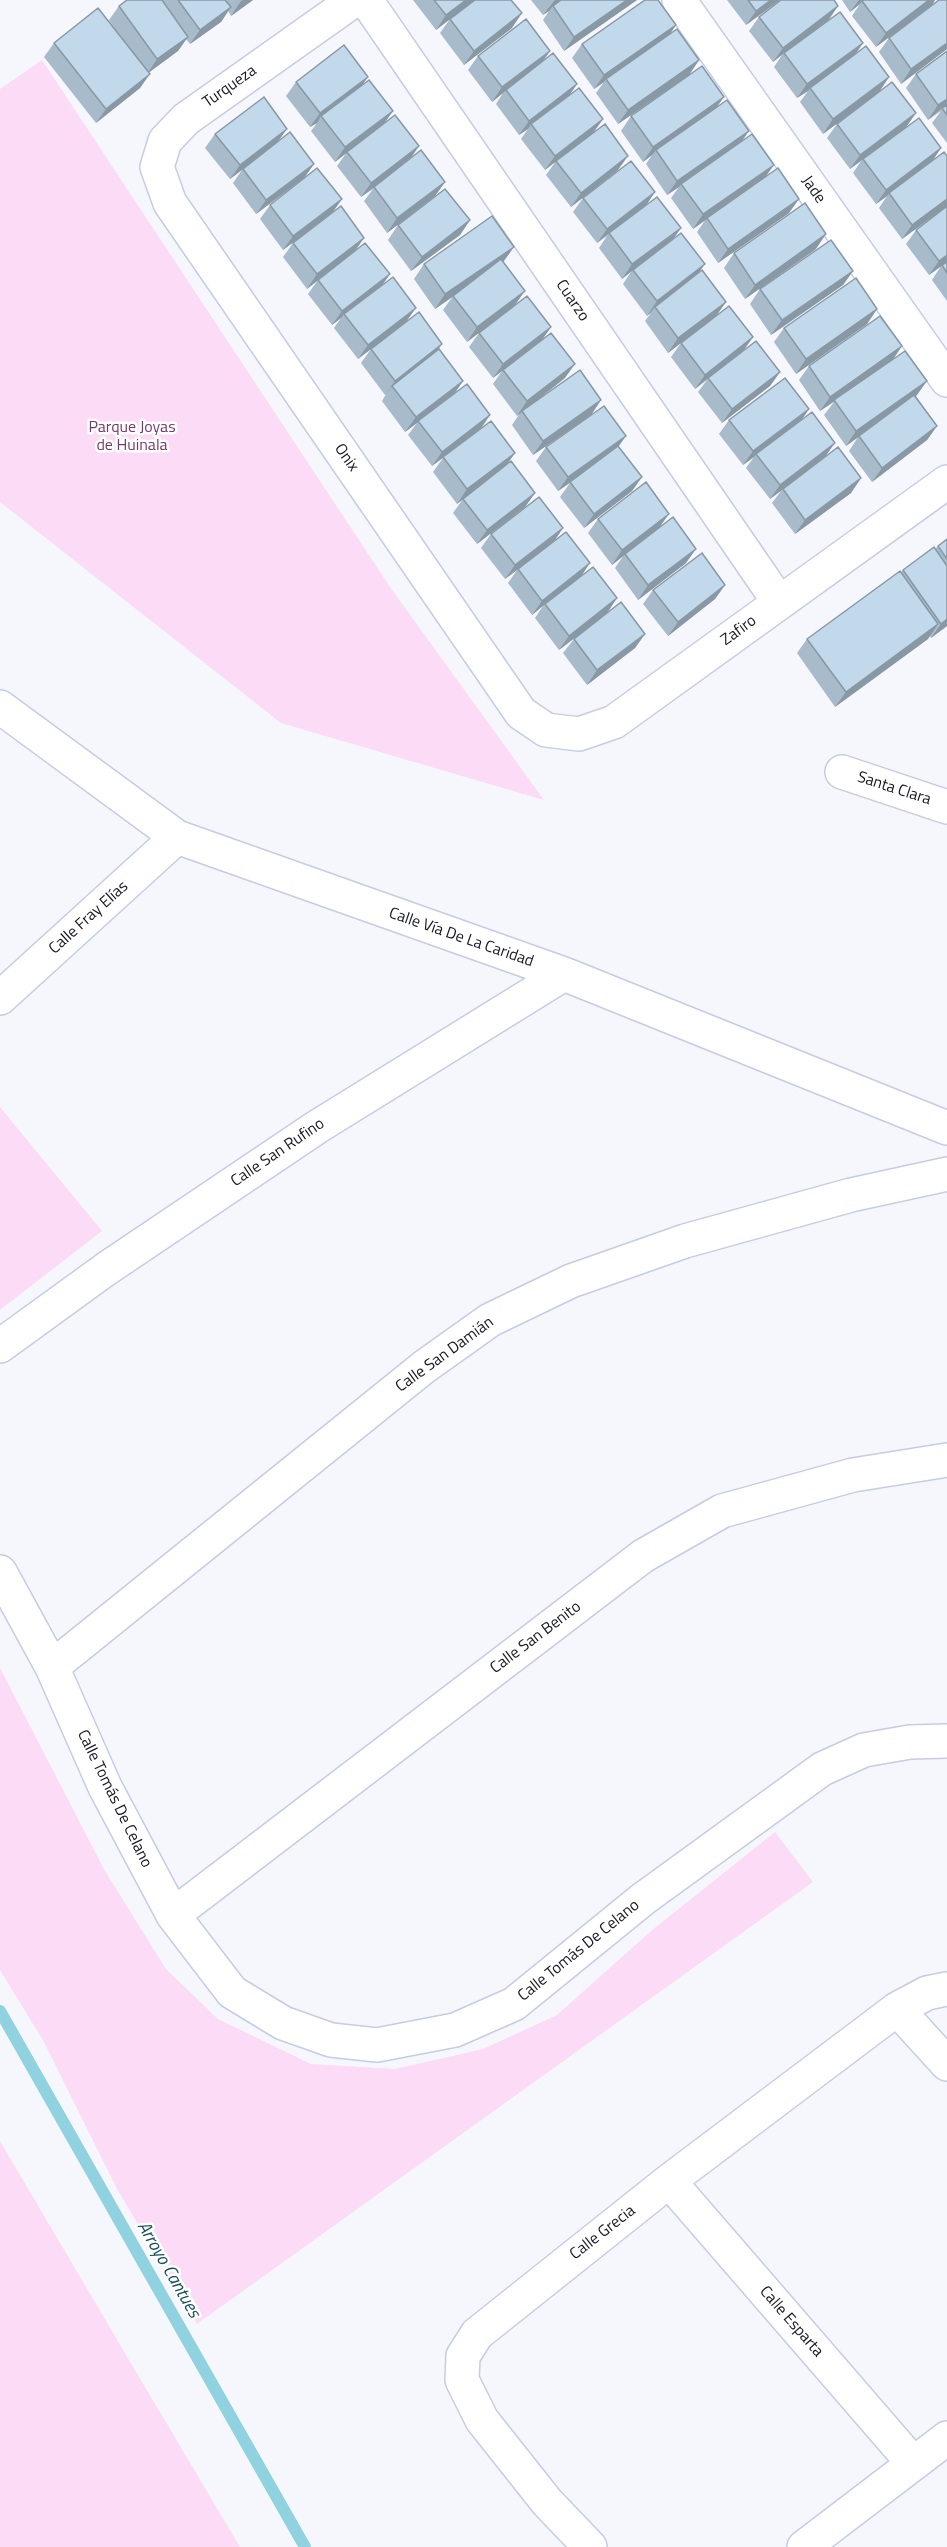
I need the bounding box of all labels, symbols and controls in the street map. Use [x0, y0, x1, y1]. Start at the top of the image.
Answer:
street label: Turqueza [199, 62, 261, 112]
street label: Jade [797, 173, 829, 207]
street label: Cuarzo [551, 276, 593, 326]
park label: Parque Joyas de Huinala [88, 418, 176, 456]
street label: Onix [330, 440, 362, 476]
street label: Zafiro [717, 612, 761, 650]
street label: Santa Clara [855, 768, 933, 810]
street label: Calle Fray Elías [45, 877, 133, 959]
street label: Calle Vía De La Caridad [386, 904, 536, 972]
street label: Calle San Rufino [228, 1115, 328, 1191]
street label: Calle San Damián [392, 1313, 498, 1397]
street label: Calle San Benito [487, 1598, 585, 1678]
street label: Calle Tomás De Celano [72, 1727, 156, 1871]
street label: Calle Tomás De Celano [514, 1896, 644, 2006]
street label: Calle Grecia [567, 2202, 639, 2264]
water label: Arroyo Cantues [132, 2218, 204, 2322]
street label: Calle Esparta [755, 2283, 827, 2361]

